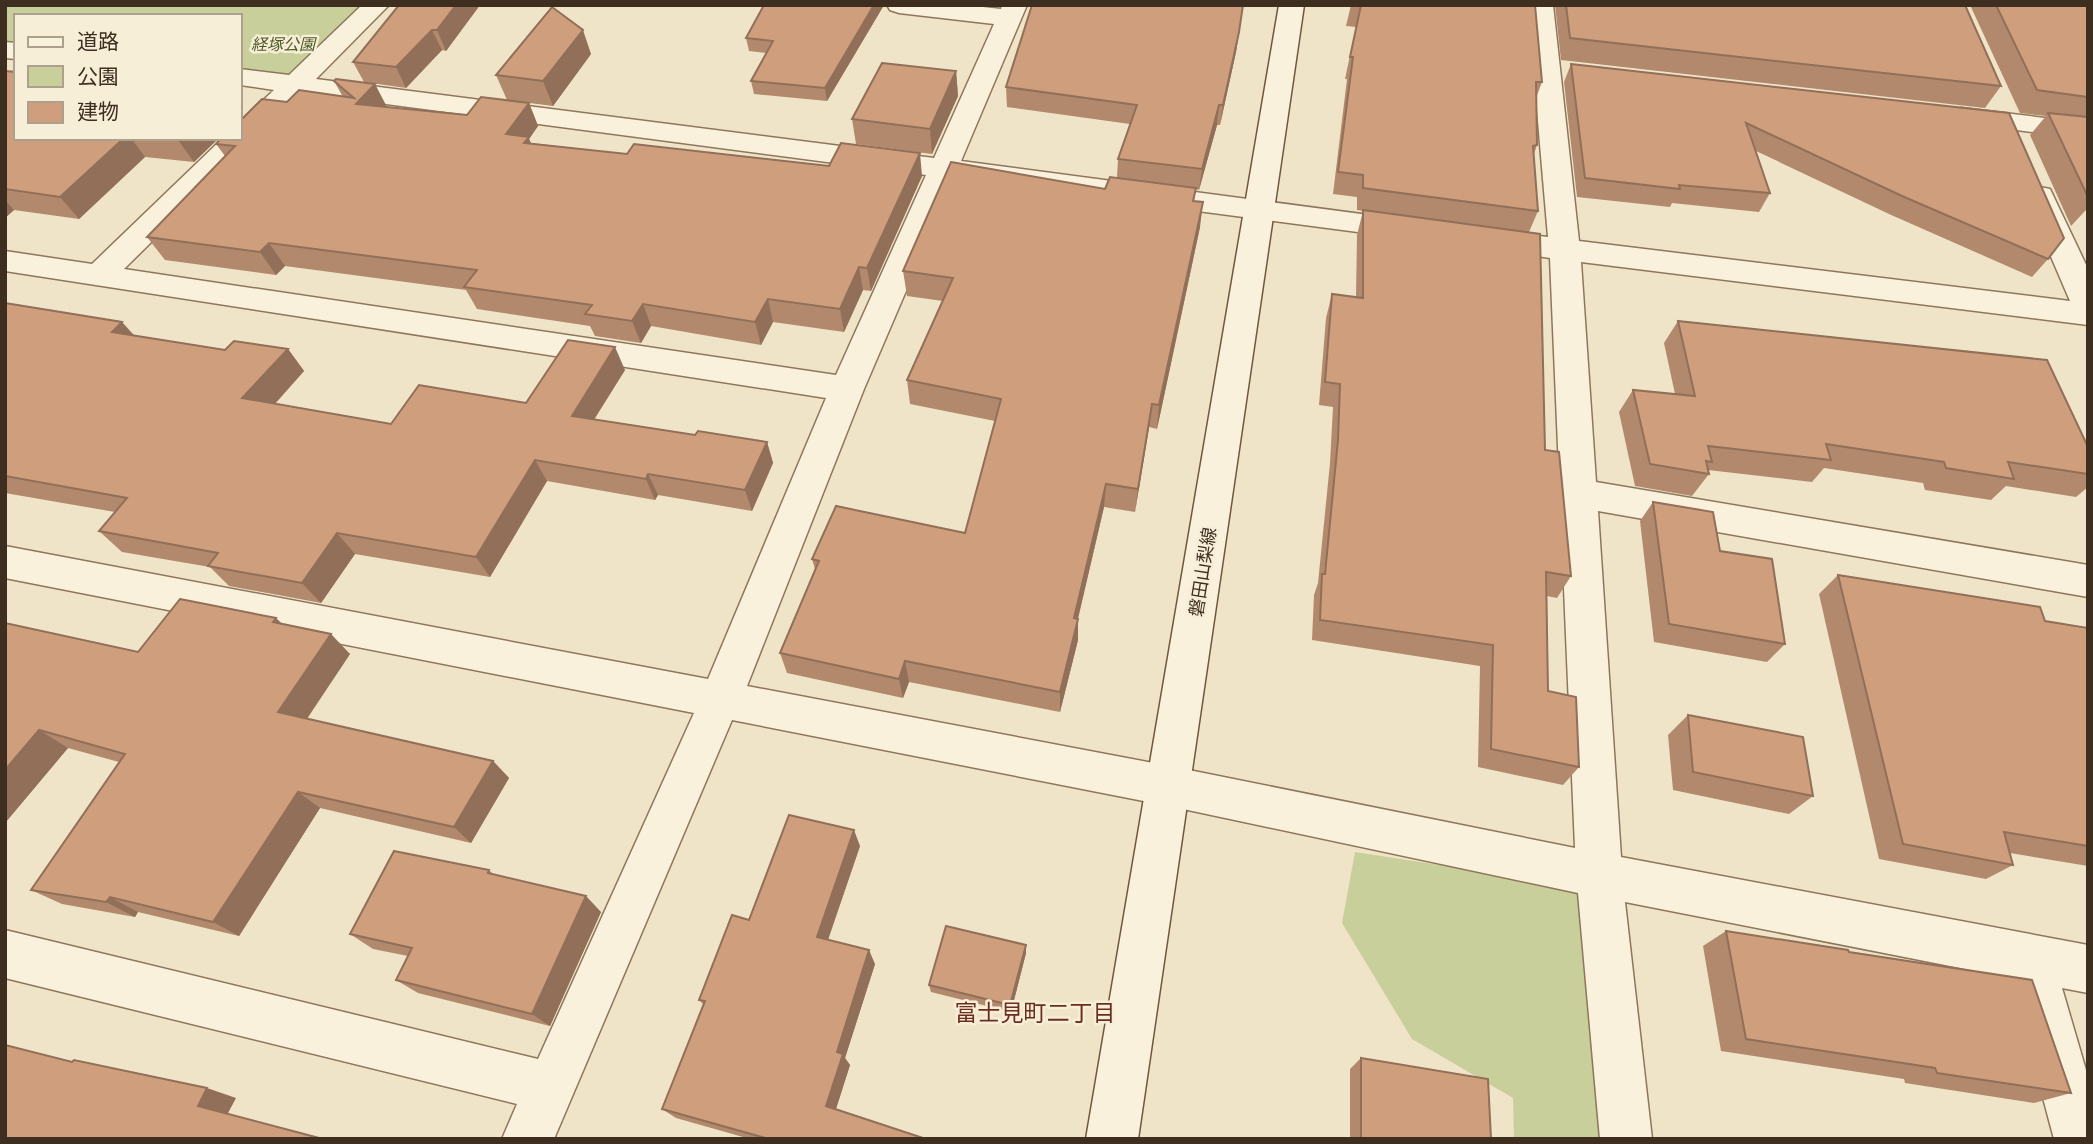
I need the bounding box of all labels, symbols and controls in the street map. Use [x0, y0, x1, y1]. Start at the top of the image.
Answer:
legend [14, 14, 242, 140]
text: 道路 [77, 24, 119, 55]
park label: 経塚公園 [251, 31, 317, 55]
text: 公園 [77, 59, 119, 90]
text: 建物 [77, 94, 119, 125]
street label: 磐田山梨線 [1181, 525, 1222, 618]
district label: 富士見町二丁目 [955, 994, 1116, 1028]

